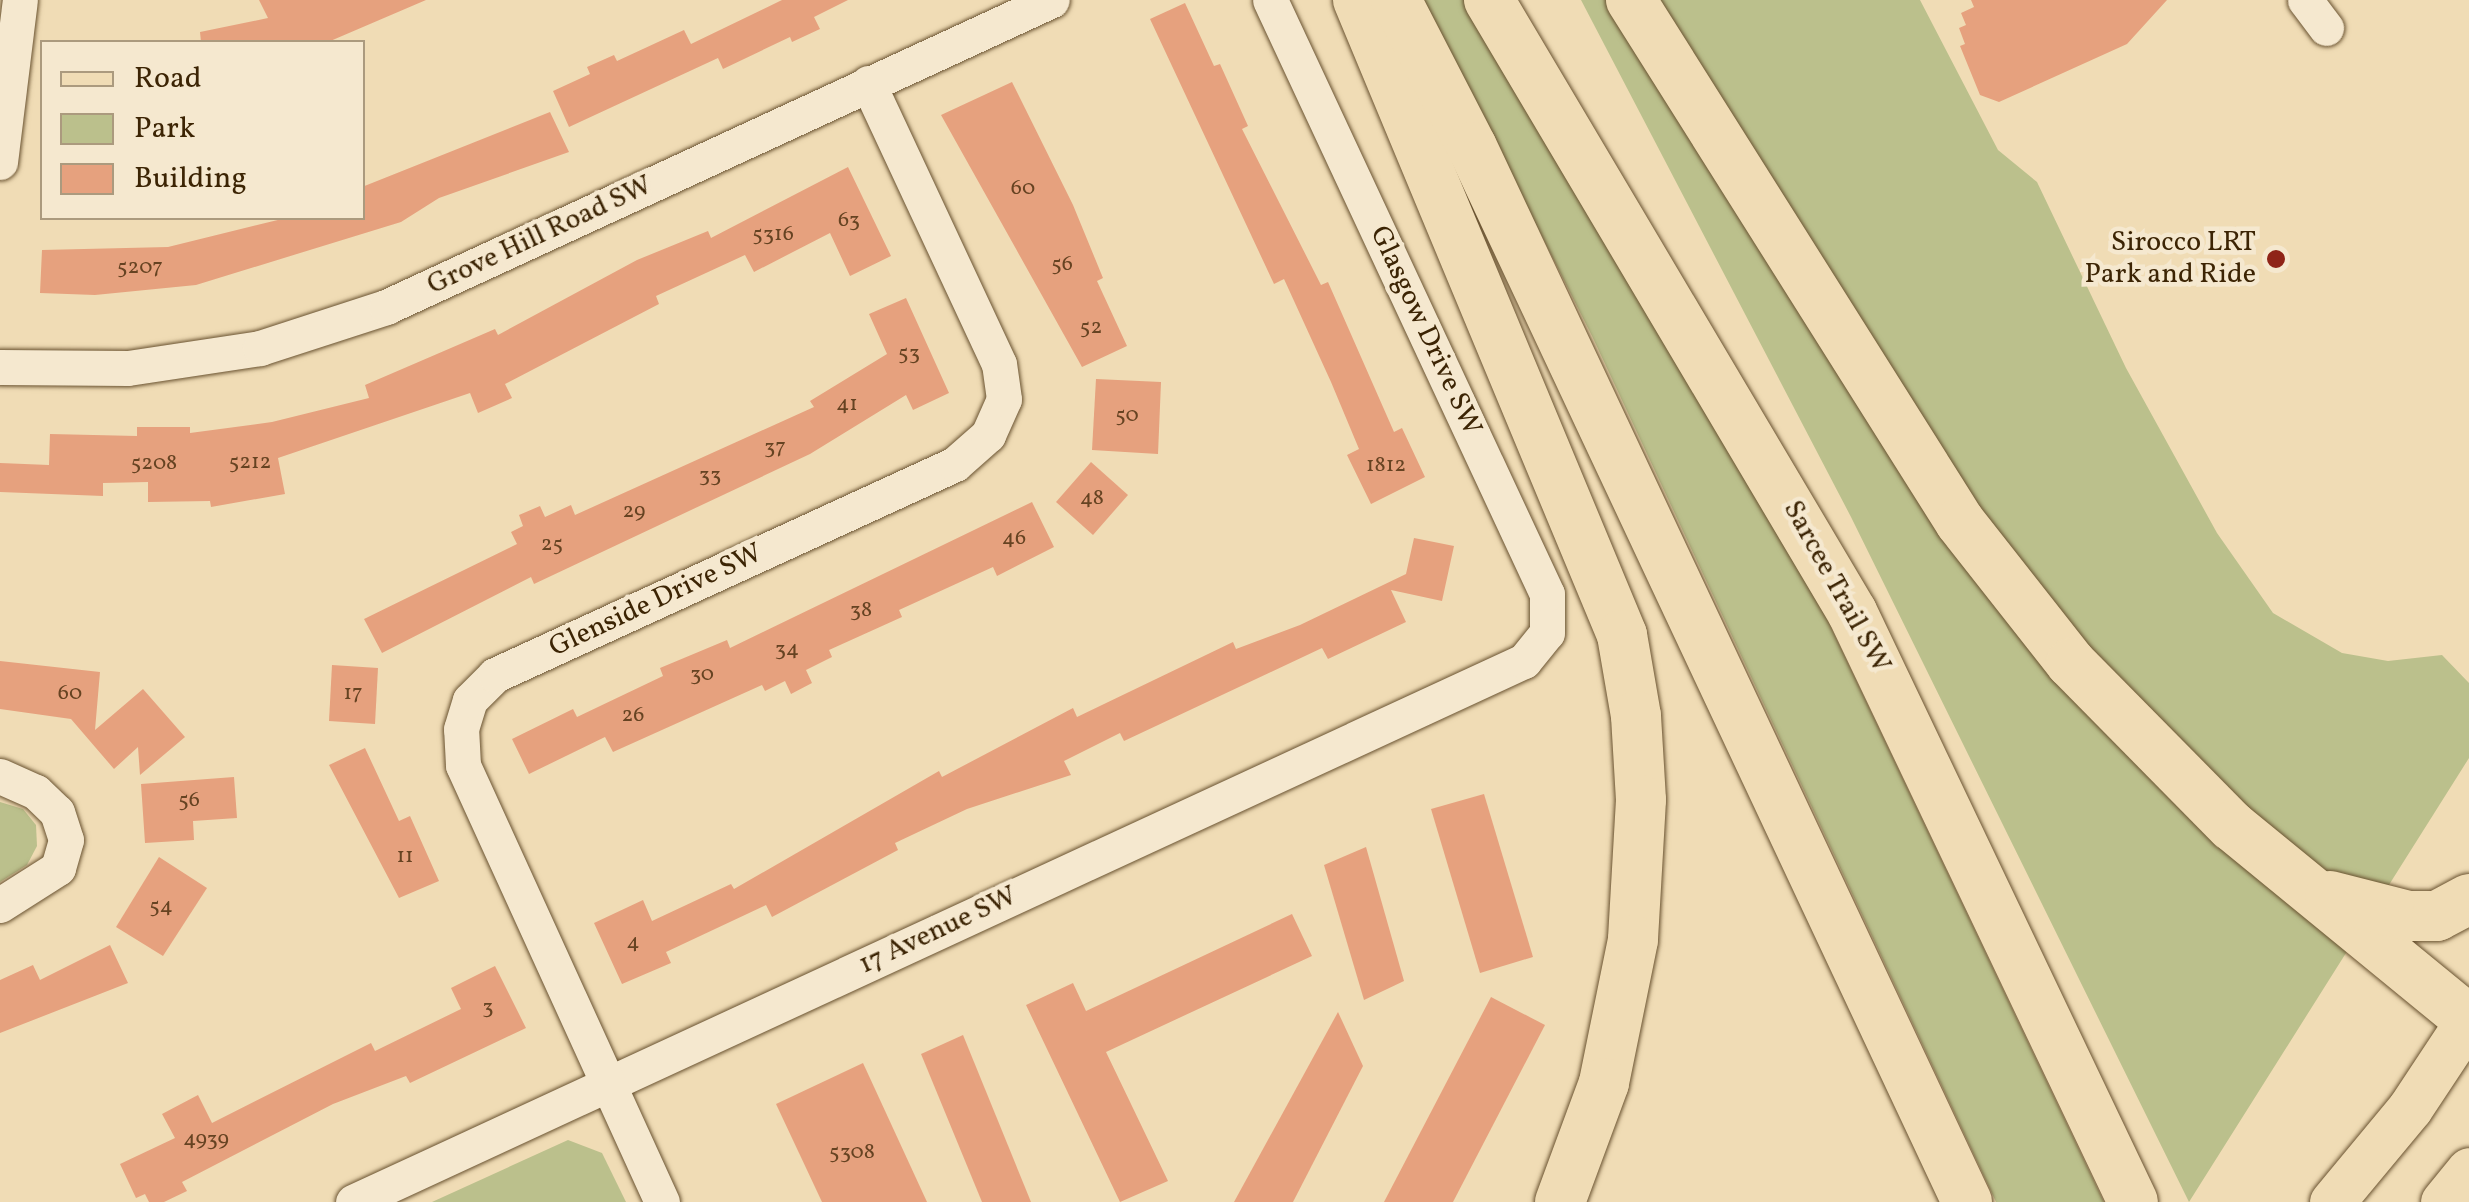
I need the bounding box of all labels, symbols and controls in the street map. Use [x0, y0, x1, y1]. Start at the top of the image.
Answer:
legend [40, 40, 365, 220]
text: Road [134, 58, 202, 100]
text: Park [134, 108, 195, 150]
text: Building [134, 158, 247, 200]
street label: Grove Hill Road SW [422, 169, 658, 303]
house number: 60 [1011, 176, 1035, 202]
house number: 63 [838, 208, 860, 234]
street label: Glasgow Drive SW [1362, 221, 1488, 441]
house number: 5316 [752, 222, 794, 248]
place label: Sirocco LRT Park and Ride [2085, 226, 2256, 292]
marker: Sirocco LRT Park and Ride [2265, 248, 2287, 270]
house number: 56 [1051, 252, 1073, 278]
house number: 5207 [117, 255, 163, 281]
house number: 52 [1080, 315, 1102, 341]
house number: 53 [898, 341, 920, 367]
house number: 41 [836, 392, 858, 418]
house number: 50 [1115, 403, 1139, 429]
house number: 37 [764, 435, 786, 461]
house number: 5212 [229, 450, 271, 476]
house number: 5208 [131, 451, 177, 477]
house number: 1812 [1366, 453, 1406, 479]
house number: 33 [699, 463, 721, 489]
house number: 48 [1080, 486, 1104, 512]
street label: Sarcee Trail SW [1775, 495, 1897, 679]
house number: 29 [622, 499, 646, 525]
house number: 46 [1002, 526, 1026, 552]
house number: 25 [541, 532, 563, 558]
street label: Glenside Drive SW [544, 537, 768, 665]
house number: 38 [850, 598, 872, 624]
house number: 34 [775, 637, 799, 663]
house number: 30 [690, 662, 714, 688]
house number: 60 [58, 681, 82, 707]
house number: 17 [343, 681, 363, 707]
house number: 26 [622, 703, 644, 729]
house number: 56 [178, 788, 200, 814]
house number: 11 [396, 844, 414, 870]
street label: 17 Avenue SW [854, 880, 1022, 982]
house number: 54 [149, 894, 173, 920]
house number: 4 [626, 930, 640, 956]
house number: 3 [482, 995, 494, 1021]
house number: 4939 [183, 1127, 229, 1153]
house number: 5308 [829, 1140, 875, 1166]

